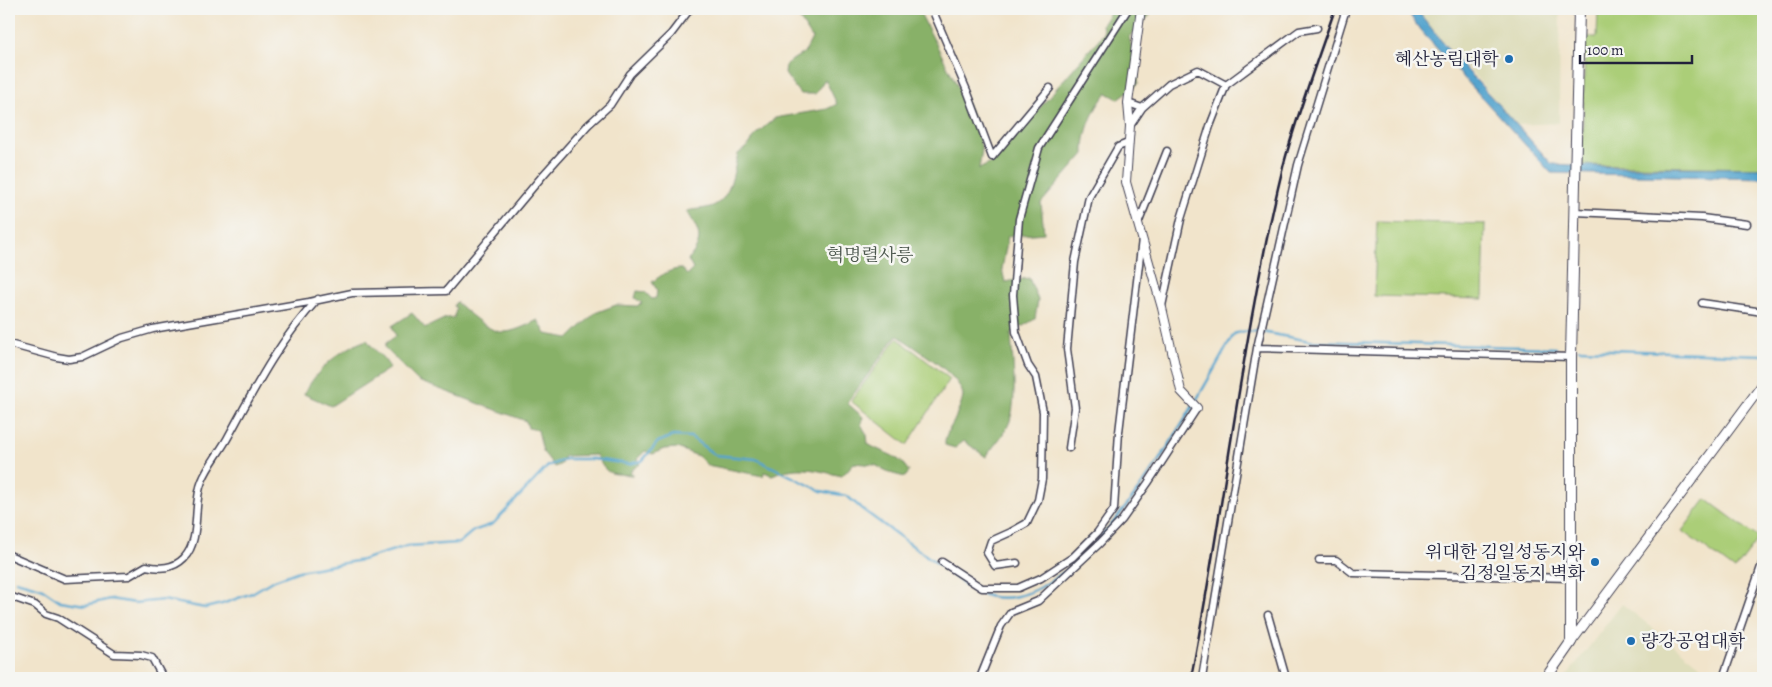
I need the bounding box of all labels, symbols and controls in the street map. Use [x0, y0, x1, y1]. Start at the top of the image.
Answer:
scale bar [1580, 32, 1692, 64]
text: 100 m [1587, 40, 1624, 60]
place label: 혜산농림대학 [1395, 47, 1500, 71]
marker: 혜산농림대학 [1503, 53, 1515, 65]
park label: 혁명렬사릉 [827, 243, 914, 267]
place label: 위대한 김일성동지와 김정일동지 벽화 [1425, 540, 1586, 585]
marker: 위대한 김일성동지와 김정일동지 벽화 [1589, 556, 1601, 568]
place label: 량강공업대학 [1641, 629, 1746, 653]
marker: 량강공업대학 [1625, 635, 1637, 647]

